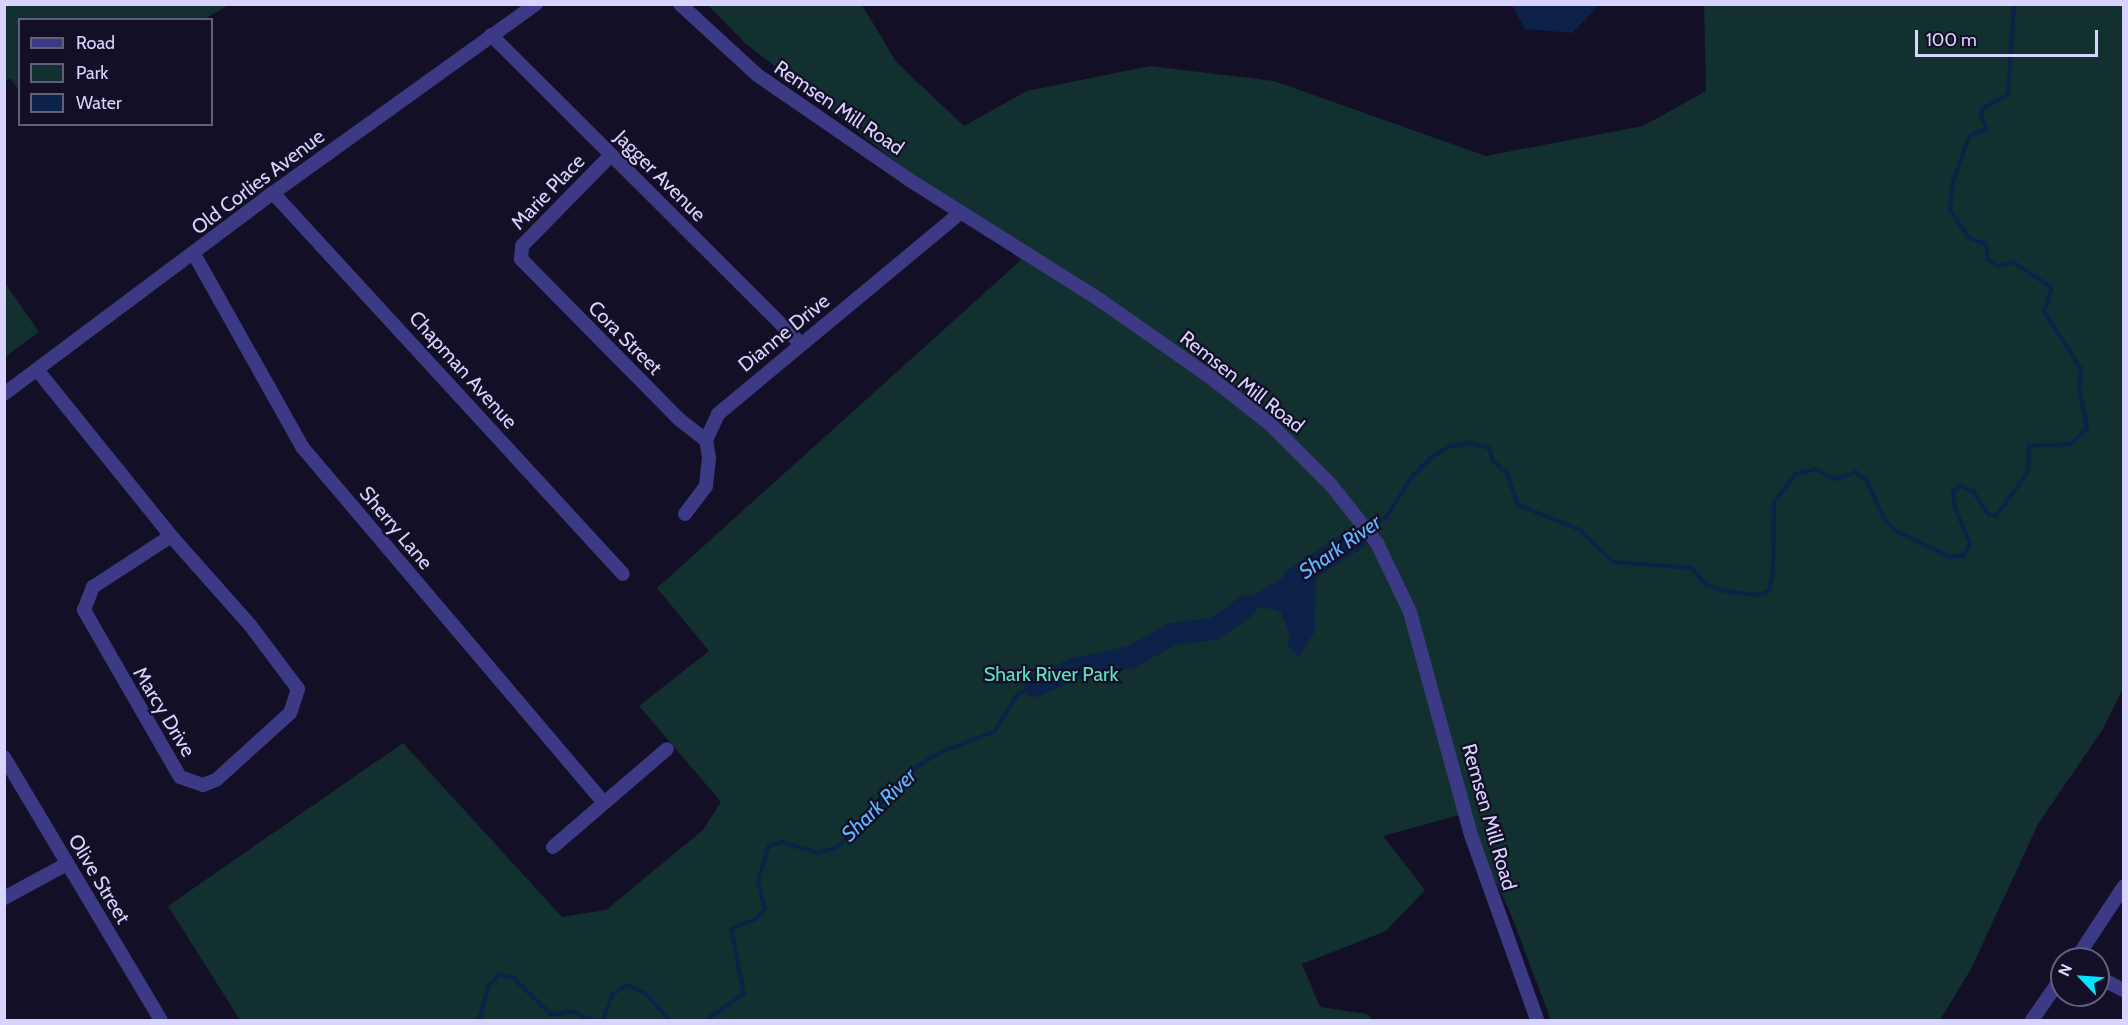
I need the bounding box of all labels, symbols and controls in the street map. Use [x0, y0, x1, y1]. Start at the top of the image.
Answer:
legend [18, 18, 213, 126]
scale bar [1918, 18, 2101, 56]
text: 100 m [1926, 29, 1977, 51]
text: Road [76, 32, 115, 54]
street label: Remsen Mill Road [770, 56, 908, 160]
text: Park [76, 62, 108, 84]
text: Water [76, 92, 122, 114]
street label: Old Corlies Avenue [187, 124, 329, 240]
street label: Jagger Avenue [609, 125, 711, 227]
street label: Marie Place [506, 149, 590, 235]
street label: Dianne Drive [734, 289, 834, 377]
street label: Cora Street [583, 296, 667, 380]
street label: Chapman Avenue [404, 306, 522, 434]
street label: Remsen Mill Road [1175, 326, 1309, 438]
street label: Sherry Lane [354, 482, 438, 574]
water label: Shark River [1294, 510, 1386, 584]
park label: Shark River Park [984, 662, 1118, 686]
street label: Marcy Drive [128, 663, 200, 761]
street label: Remsen Mill Road [1457, 741, 1521, 893]
water label: Shark River [836, 763, 922, 847]
street label: Olive Street [63, 830, 135, 928]
north arrow [2050, 947, 2110, 1007]
text: N [2054, 961, 2076, 979]

